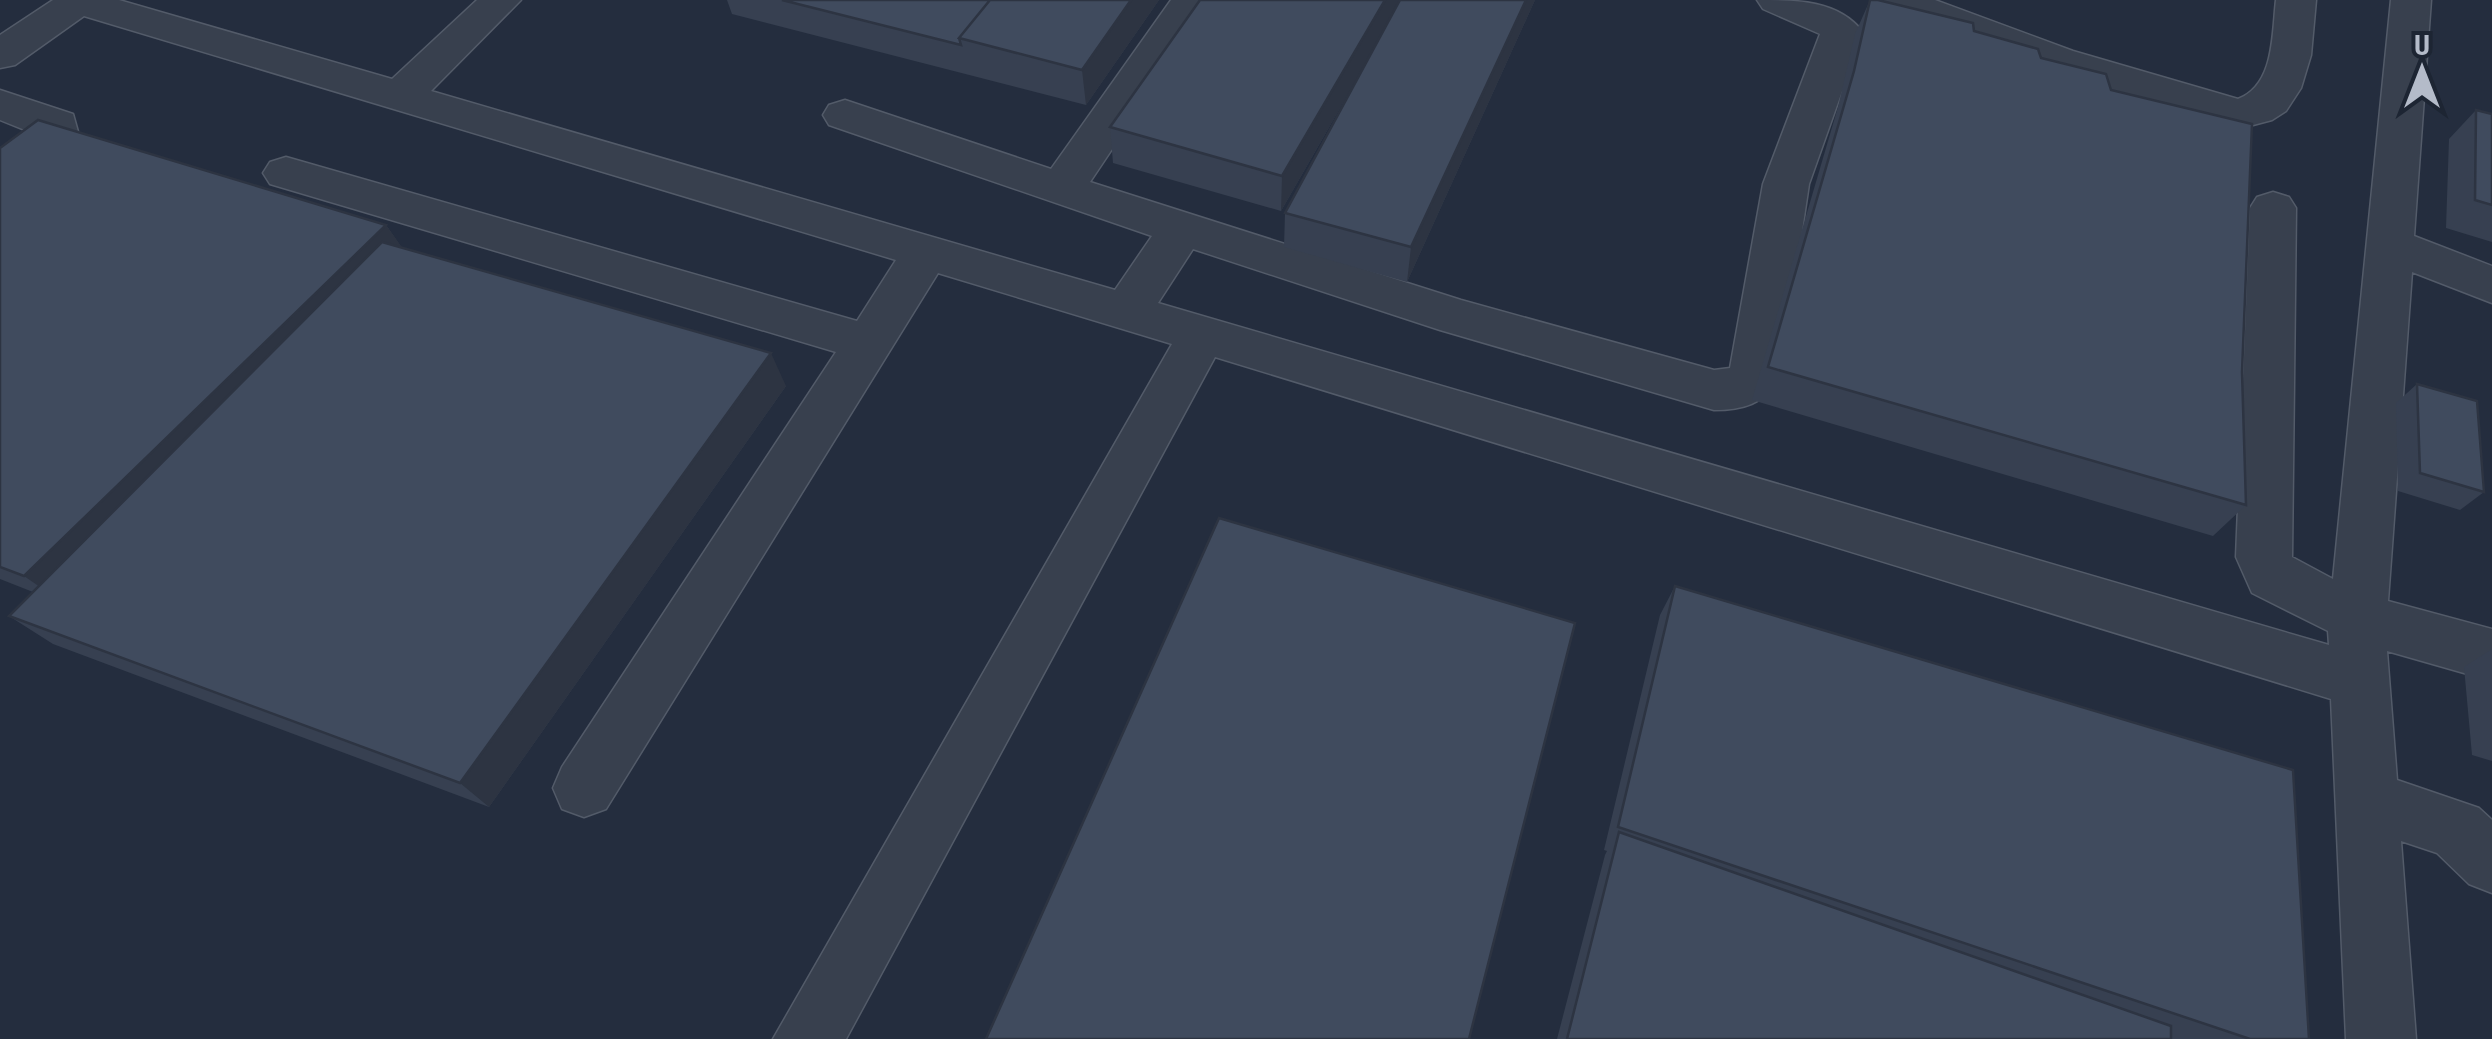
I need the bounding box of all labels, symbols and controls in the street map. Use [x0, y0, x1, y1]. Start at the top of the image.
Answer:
north arrow [2372, 20, 2472, 120]
text: U [2414, 29, 2430, 62]

